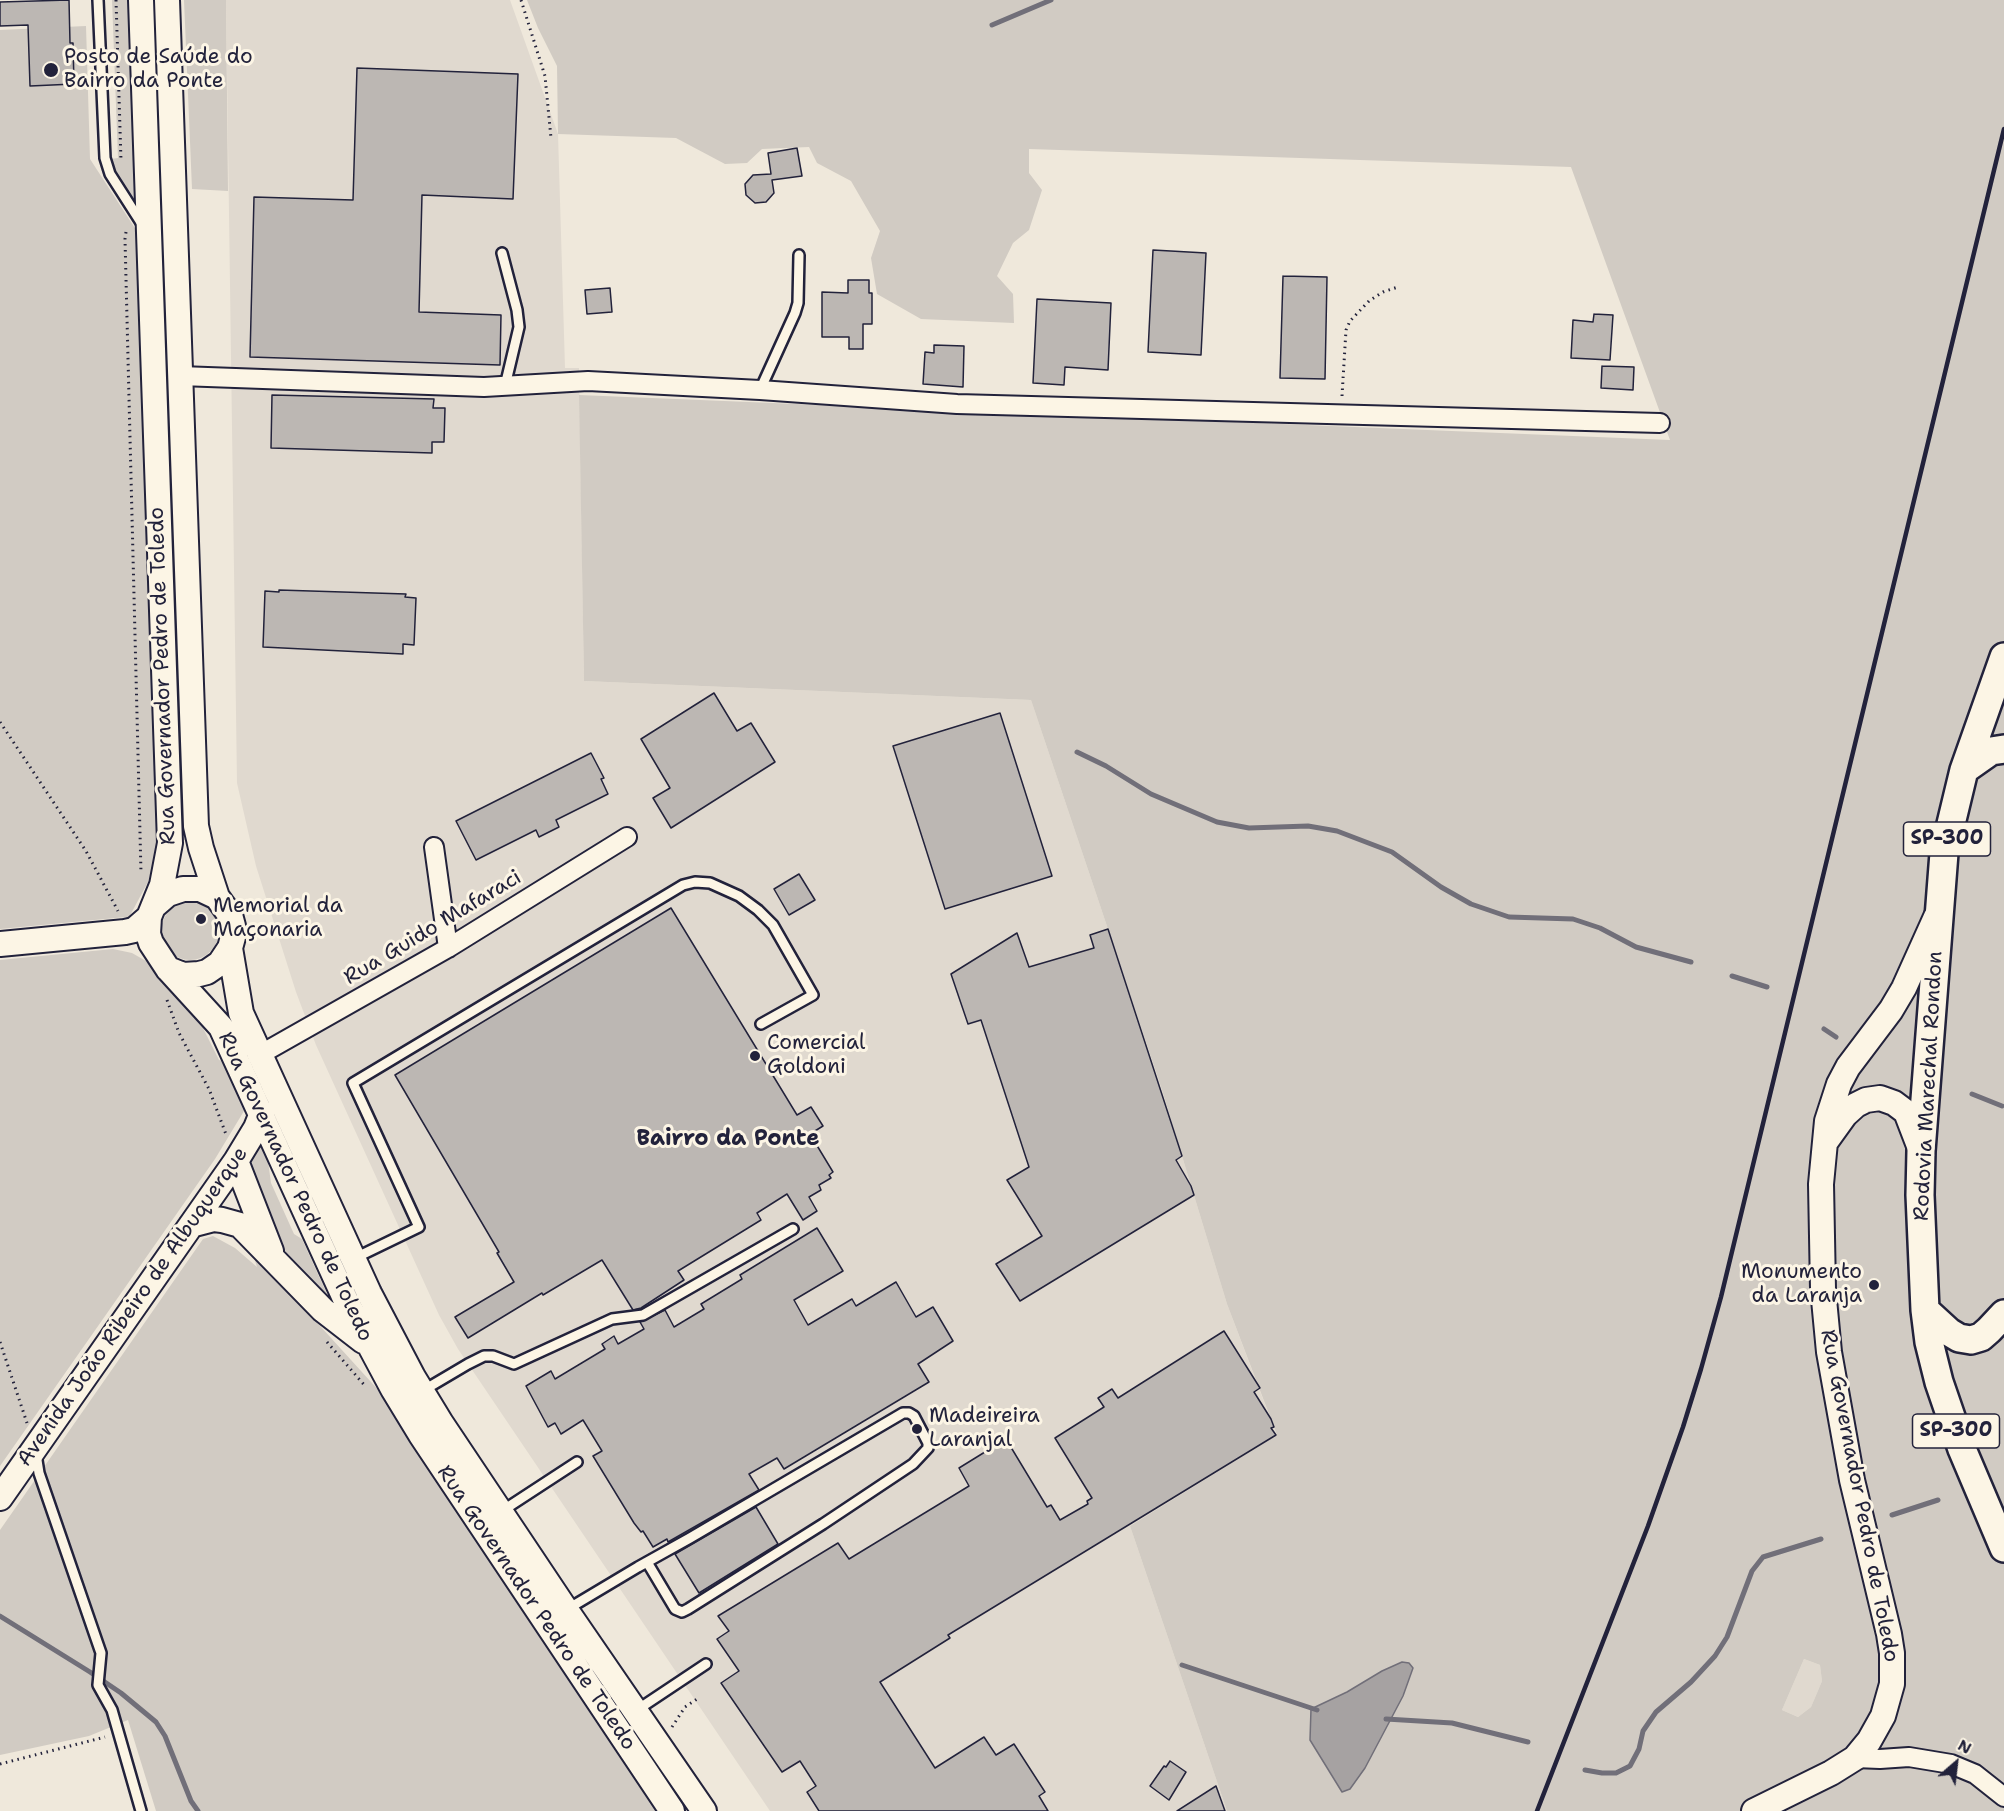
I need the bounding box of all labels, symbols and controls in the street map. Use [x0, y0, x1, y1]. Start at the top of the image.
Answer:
place label: Posto de Saúde do Bairro da Ponte [64, 45, 253, 95]
marker: Posto de Saúde do Bairro da Ponte [42, 61, 60, 79]
street label: Rua Governador Pedro de Toledo [145, 507, 181, 845]
road number: SP-300 [1904, 822, 1990, 856]
street label: Rua Guido Mafaraci [340, 865, 526, 991]
place label: Memorial da Maçonaria [213, 894, 343, 944]
marker: Memorial da Maçonaria [194, 912, 208, 926]
street label: Rodovia Marechal Rondon [1909, 951, 1949, 1221]
street label: Rua Governador Pedro de Toledo [212, 1028, 378, 1346]
place label: Comercial Goldoni [767, 1031, 865, 1081]
marker: Comercial Goldoni [748, 1049, 762, 1063]
district label: Bairro da Ponte [636, 1126, 820, 1152]
street label: Avenida João Ribeiro de Albuquerque [12, 1142, 254, 1472]
place label: Monumento da Laranja [1741, 1260, 1862, 1310]
marker: Monumento da Laranja [1867, 1278, 1881, 1292]
street label: Rua Governador Pedro de Toledo [1814, 1328, 1904, 1664]
place label: Madeireira Laranjal [929, 1404, 1040, 1454]
road number: SP-300 [1912, 1414, 2000, 1448]
marker: Madeireira Laranjal [910, 1422, 924, 1436]
street label: Rua Governador Pedro de Toledo [431, 1461, 641, 1755]
north arrow [1926, 1733, 1986, 1793]
text: N [1954, 1734, 1975, 1759]

